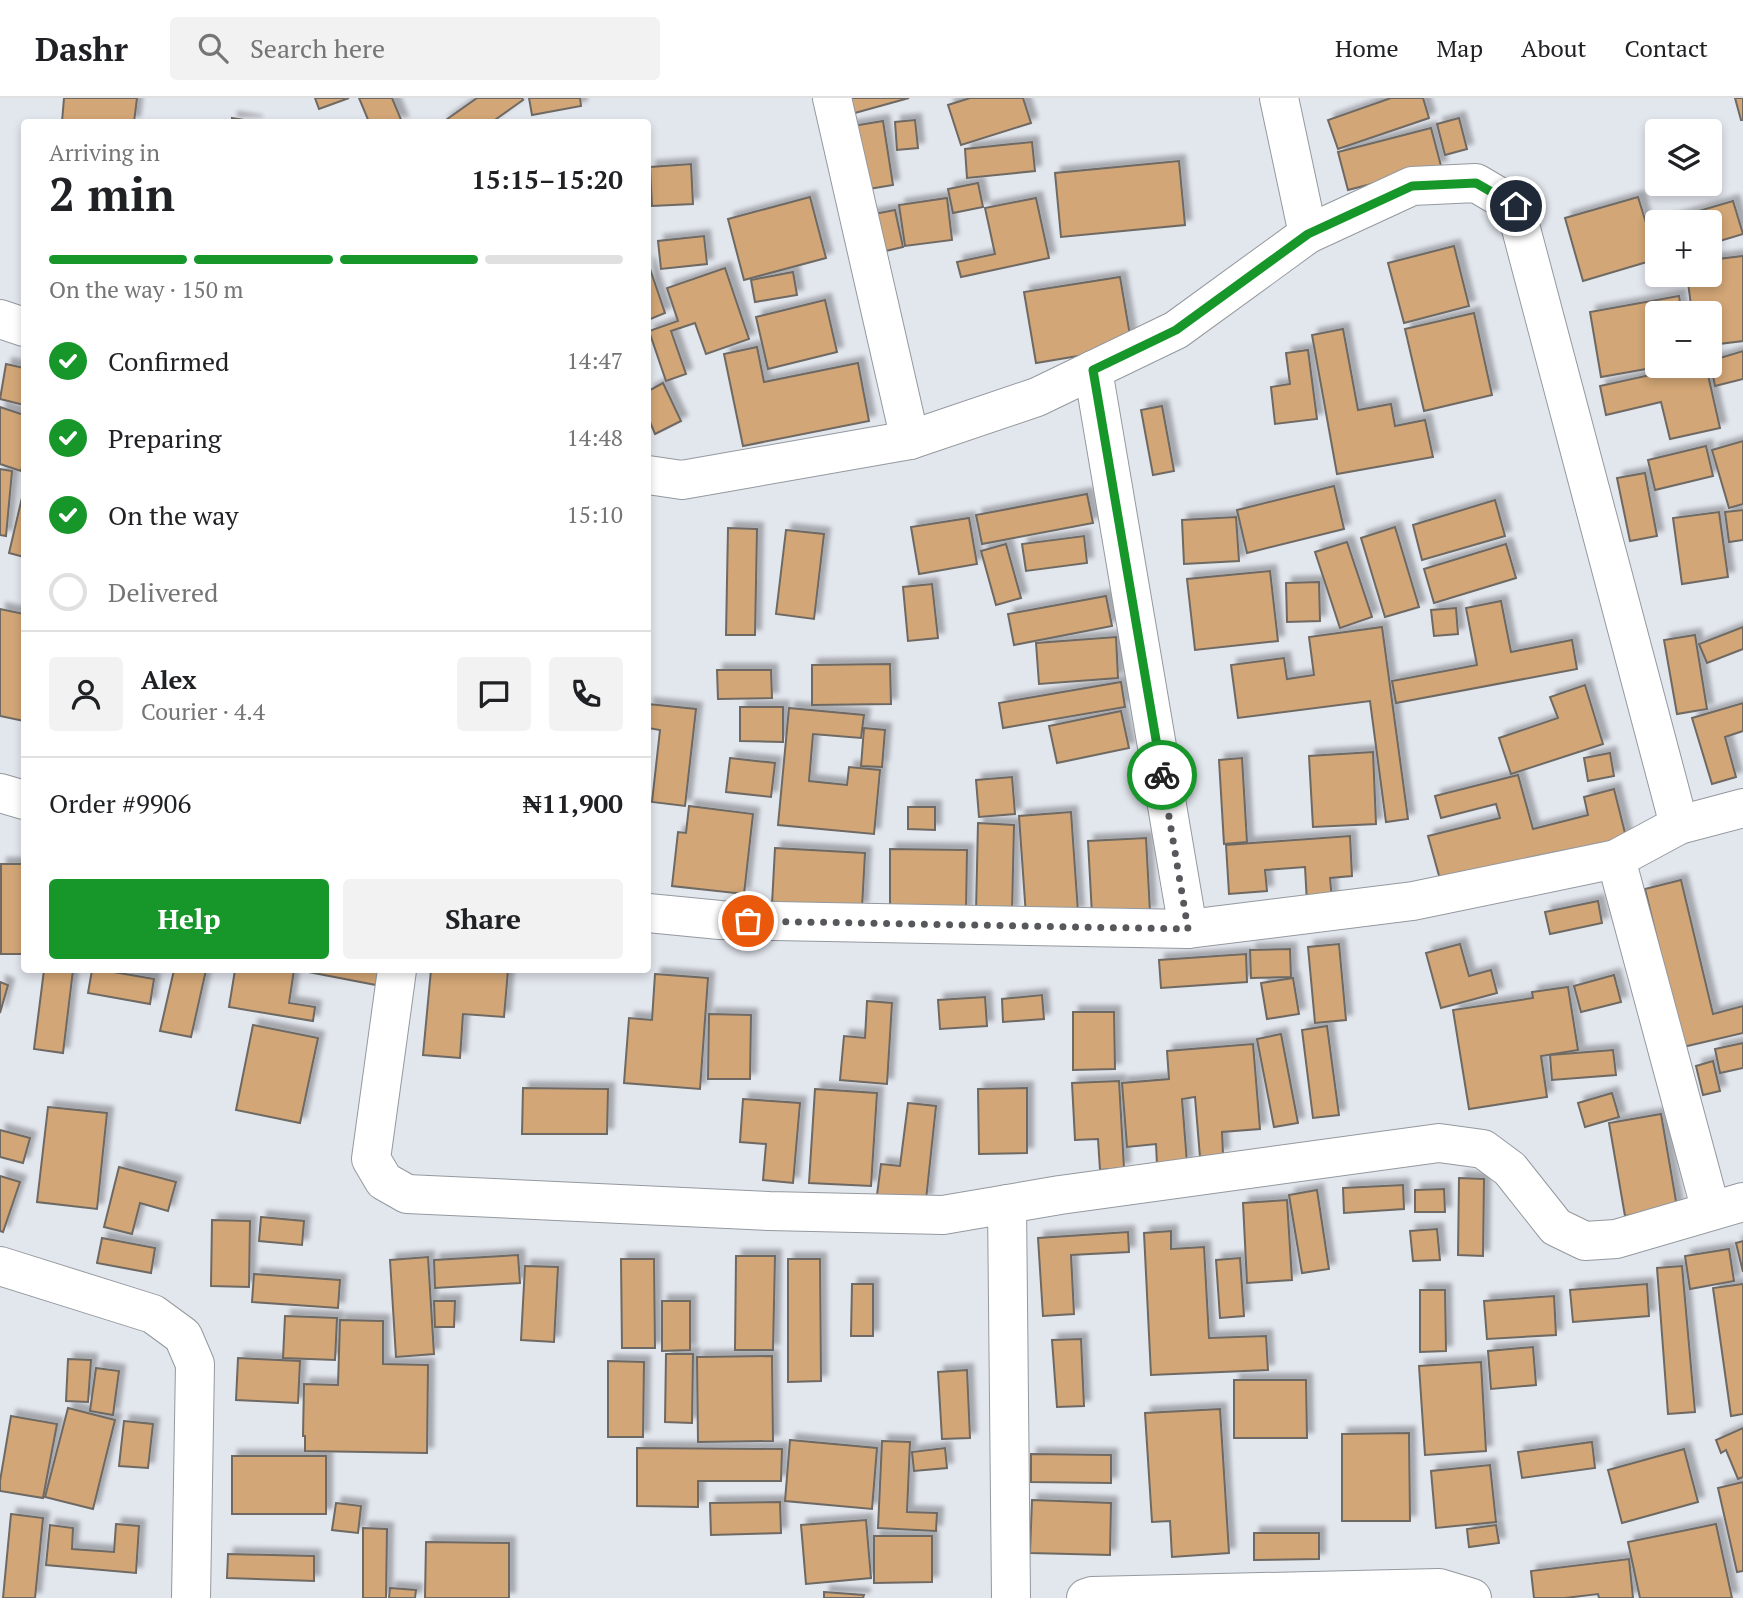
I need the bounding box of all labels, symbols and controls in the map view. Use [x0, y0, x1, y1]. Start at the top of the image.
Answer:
search box [170, 17, 660, 80]
text: Dashr [35, 27, 128, 70]
icon: search [194, 29, 232, 67]
text: Search here [250, 31, 385, 65]
text: Home [1335, 32, 1399, 64]
text: Map [1437, 32, 1483, 64]
text: About [1521, 32, 1587, 64]
text: Contact [1625, 32, 1708, 64]
map controls [1645, 119, 1722, 378]
button: layers [1645, 119, 1722, 196]
text: Arriving in [49, 137, 160, 168]
text: 15:15–15:20 [471, 162, 623, 196]
text: 2 min [49, 163, 175, 224]
pin [1486, 176, 1546, 236]
icon: home [1497, 187, 1535, 225]
button: + [1645, 210, 1722, 287]
text: On the way · 150 m [49, 274, 243, 305]
button: − [1645, 301, 1722, 378]
icon: check [49, 342, 87, 380]
text: Confirmed [108, 344, 229, 378]
text: 14:47 [566, 345, 623, 376]
icon: check [49, 419, 87, 457]
text: Preparing [108, 421, 221, 455]
text: 14:48 [566, 422, 623, 453]
icon: check [49, 496, 87, 534]
text: On the way [108, 498, 239, 532]
text: 15:10 [566, 499, 623, 530]
text: Delivered [108, 575, 218, 609]
button: person [49, 657, 123, 731]
button: chat [457, 657, 531, 731]
button: phone [549, 657, 623, 731]
text: Alex [141, 662, 197, 696]
text: Courier · 4.4 [141, 696, 265, 727]
courier [1127, 740, 1197, 810]
icon: bike [1143, 756, 1181, 794]
text: Order #9906 [49, 786, 191, 820]
text: ₦11,900 [523, 786, 623, 820]
button: Help [49, 879, 329, 959]
button: Share [343, 879, 623, 959]
pin [718, 891, 778, 951]
icon: bag [729, 902, 767, 940]

